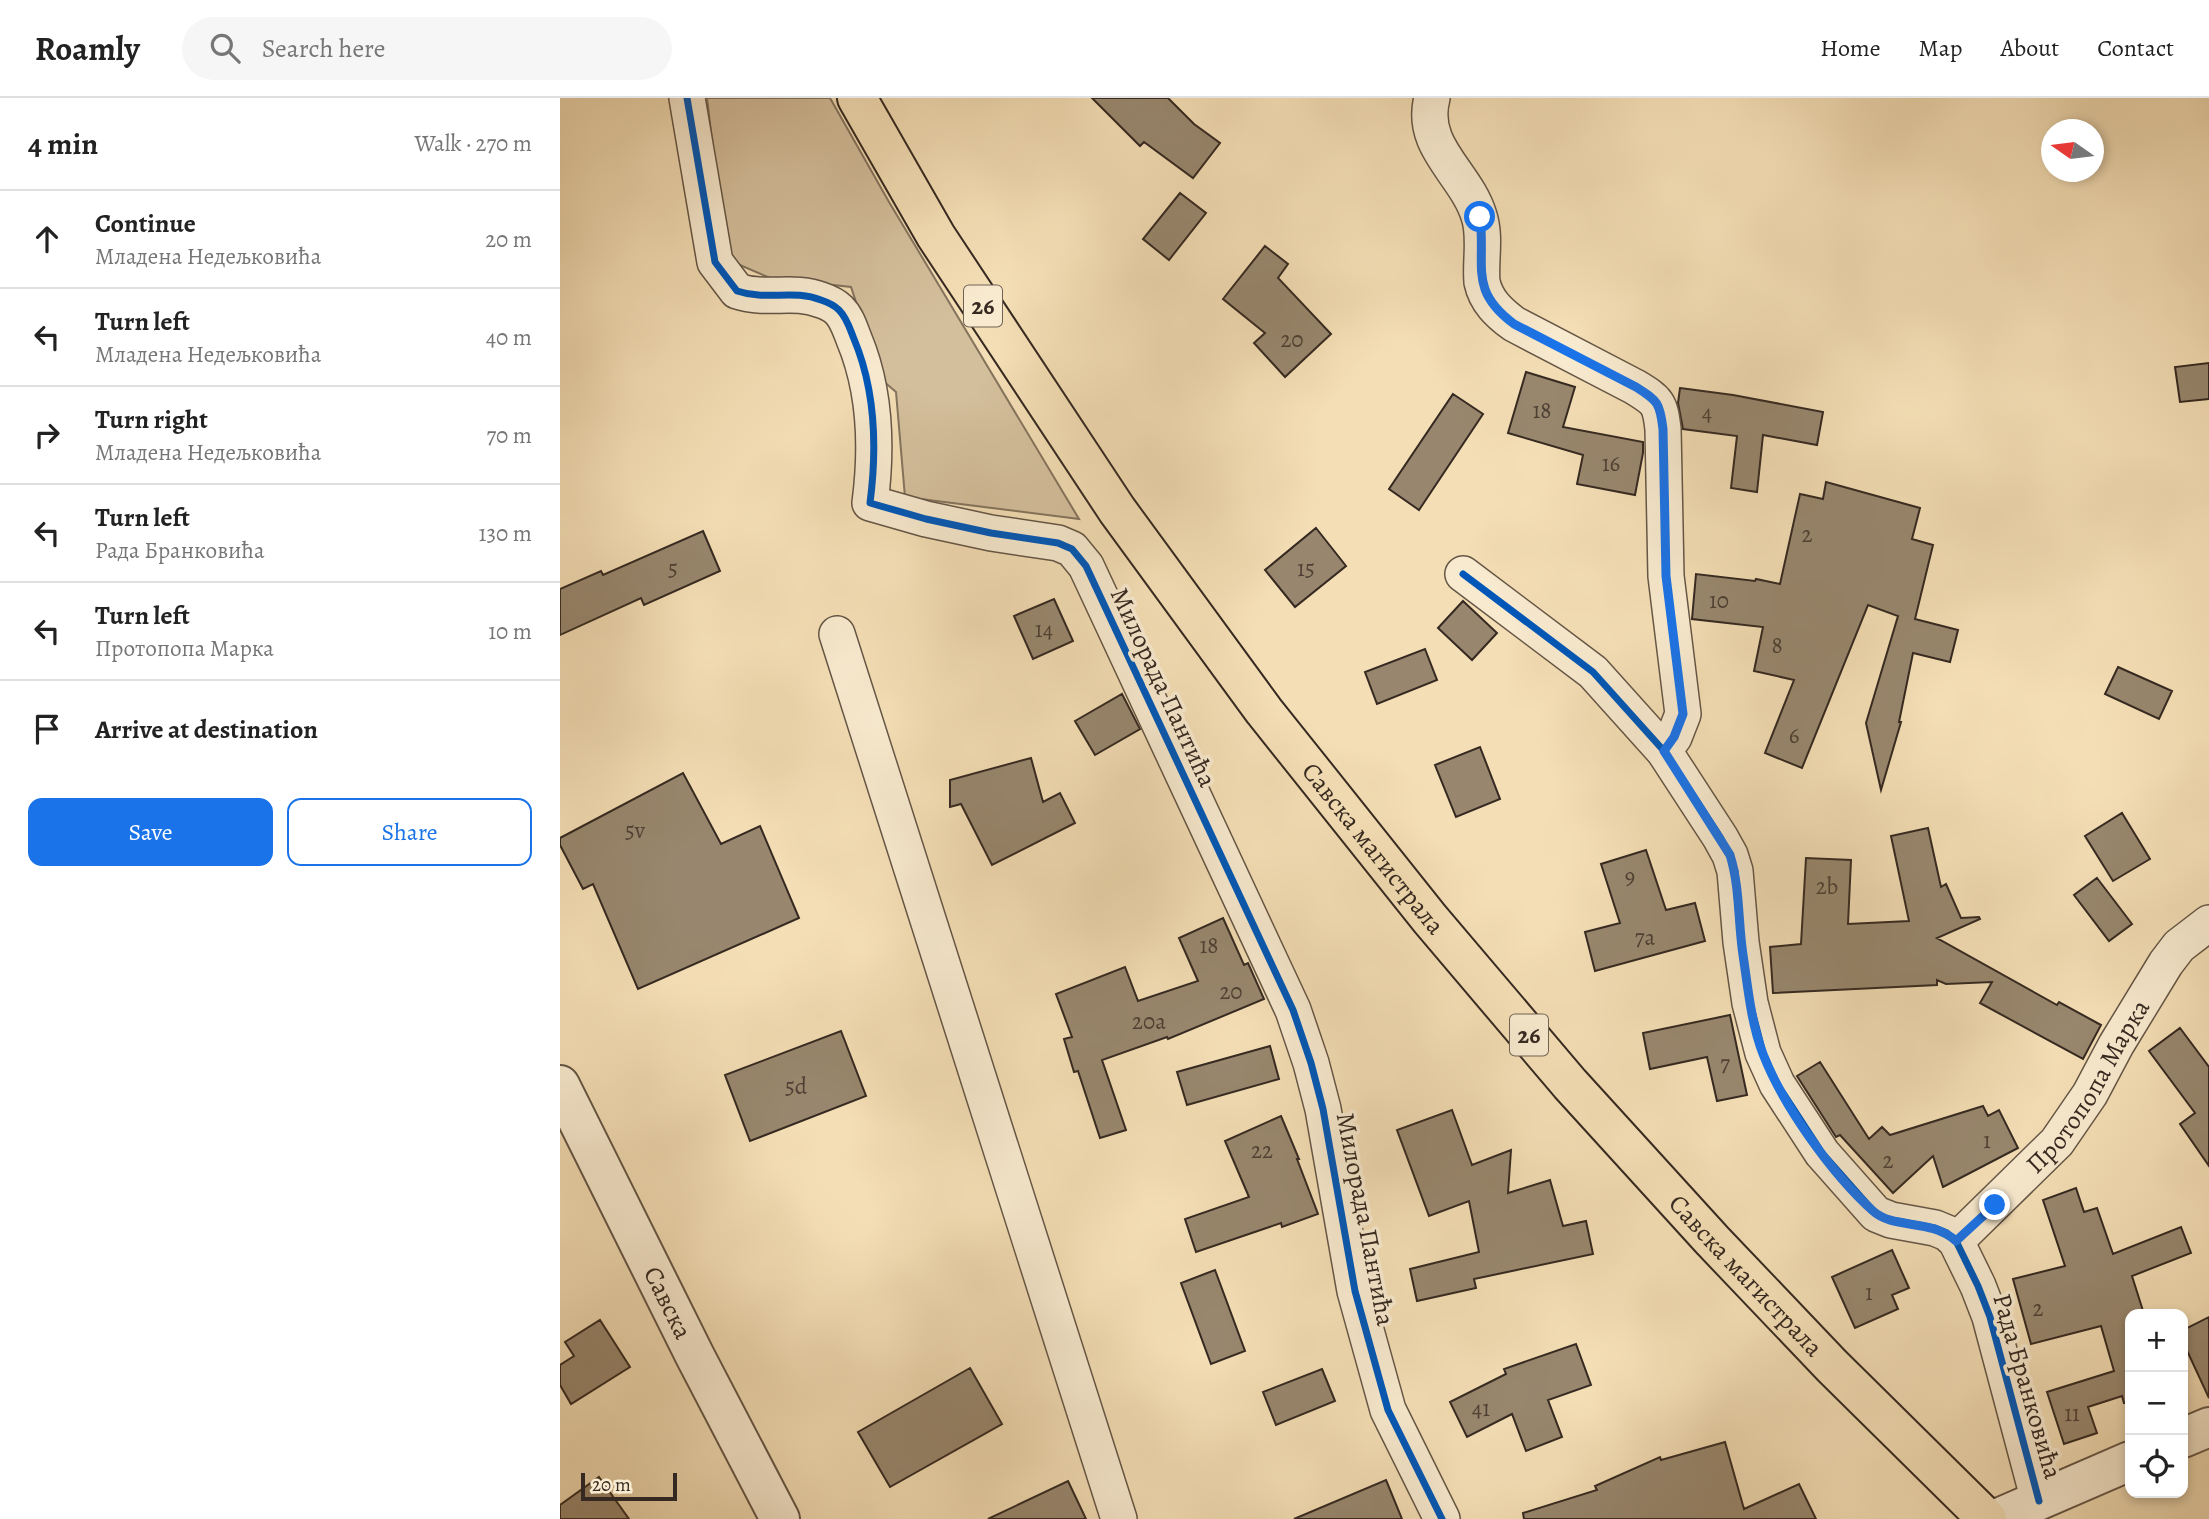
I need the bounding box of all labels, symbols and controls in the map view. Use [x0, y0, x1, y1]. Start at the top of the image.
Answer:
search box [182, 17, 672, 80]
text: Roamly [35, 26, 140, 71]
icon: search [206, 29, 244, 67]
text: Search here [262, 31, 385, 66]
text: Home [1820, 32, 1881, 64]
text: Map [1919, 32, 1963, 64]
text: About [2001, 32, 2059, 64]
text: Contact [2097, 32, 2174, 64]
north arrow [2041, 119, 2104, 182]
text: 4 min [28, 124, 98, 164]
text: Walk · 270 m [414, 128, 532, 159]
route start [1464, 201, 1495, 232]
text: Continue [95, 206, 196, 241]
icon: ahead [28, 220, 66, 258]
text: 20 m [485, 224, 532, 255]
text: Младена Недељковића [95, 241, 321, 272]
road number: 26 [964, 286, 1002, 327]
text: Turn left [95, 304, 190, 339]
icon: left [28, 318, 66, 356]
text: 40 m [486, 322, 532, 353]
house number: 20 [1280, 324, 1304, 355]
text: Младена Недељковића [95, 339, 321, 370]
house number: 18 [1532, 395, 1552, 426]
house number: 4 [1702, 397, 1712, 428]
text: Turn right [95, 402, 208, 437]
icon: right [28, 416, 66, 454]
text: 70 m [486, 420, 532, 451]
text: Младена Недељковића [95, 437, 321, 468]
house number: 16 [1602, 448, 1620, 479]
text: Turn left [95, 500, 190, 535]
icon: left [28, 514, 66, 552]
text: 130 m [479, 518, 532, 549]
house number: 2 [1802, 519, 1813, 550]
text: Рада Бранковића [95, 535, 265, 566]
house number: 5 [668, 553, 678, 584]
house number: 15 [1297, 553, 1315, 584]
street label: Милорада Пантића [1102, 582, 1225, 793]
house number: 10 [1709, 585, 1729, 616]
text: Turn left [95, 598, 190, 633]
icon: left [28, 612, 66, 650]
house number: 14 [1035, 614, 1053, 645]
text: 10 m [488, 616, 532, 647]
house number: 8 [1771, 630, 1783, 661]
text: Протопопа Марка [95, 633, 274, 664]
icon: arrive [28, 710, 66, 748]
text: Arrive at destination [95, 712, 318, 747]
house number: 6 [1789, 720, 1799, 751]
street label: Савска магистрала [1294, 755, 1453, 942]
button: Save [28, 798, 273, 866]
button: Share [287, 798, 532, 866]
house number: 5v [625, 815, 646, 846]
house number: 9 [1625, 861, 1635, 892]
house number: 2b [1816, 871, 1838, 902]
house number: 7a [1635, 922, 1655, 953]
house number: 18 [1199, 930, 1219, 961]
house number: 20 [1219, 976, 1243, 1007]
street label: Протопопа Марка [2018, 993, 2158, 1181]
house number: 20a [1132, 1006, 1166, 1037]
road number: 26 [1510, 1015, 1548, 1056]
house number: 7 [1720, 1048, 1730, 1079]
house number: 5d [785, 1071, 808, 1102]
street label: Милорада Пантића [1328, 1110, 1403, 1329]
house number: 1 [1983, 1125, 1991, 1156]
house number: 22 [1251, 1135, 1273, 1166]
house number: 2 [1883, 1145, 1894, 1176]
street label: Савска магистрала [1661, 1187, 1831, 1364]
route end [1979, 1189, 2010, 1220]
street label: Савска [635, 1261, 701, 1345]
house number: 1 [1865, 1277, 1873, 1308]
street label: Рада Бранковића [1984, 1289, 2071, 1483]
house number: 2 [2033, 1293, 2044, 1324]
map controls [2125, 1309, 2188, 1498]
button: + [2125, 1309, 2188, 1372]
button: − [2125, 1372, 2188, 1435]
house number: 41 [1472, 1393, 1490, 1424]
house number: 11 [2064, 1398, 2080, 1429]
button: locate [2125, 1435, 2188, 1498]
scale bar [581, 1470, 677, 1502]
text: 20 m [592, 1472, 631, 1498]

